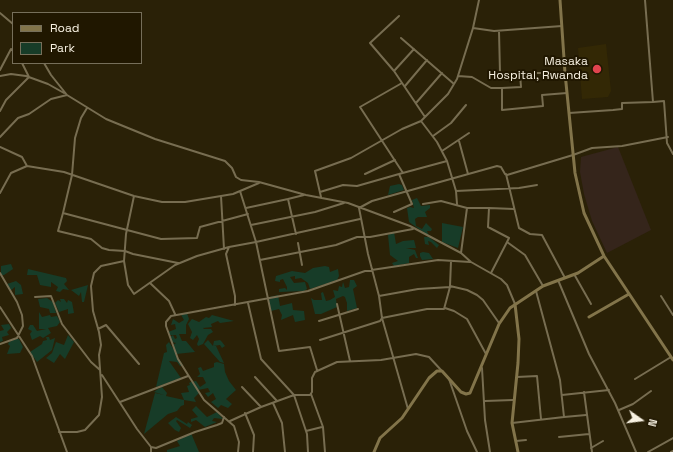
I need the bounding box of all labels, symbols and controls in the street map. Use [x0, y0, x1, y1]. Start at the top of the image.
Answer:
legend [12, 12, 142, 64]
text: Road [50, 20, 79, 36]
text: Park [50, 40, 75, 56]
place label: Masaka Hospital, Rwanda [488, 55, 588, 83]
marker: Masaka Hospital, Rwanda [591, 63, 603, 75]
north arrow [621, 400, 661, 440]
text: N [645, 418, 660, 428]

